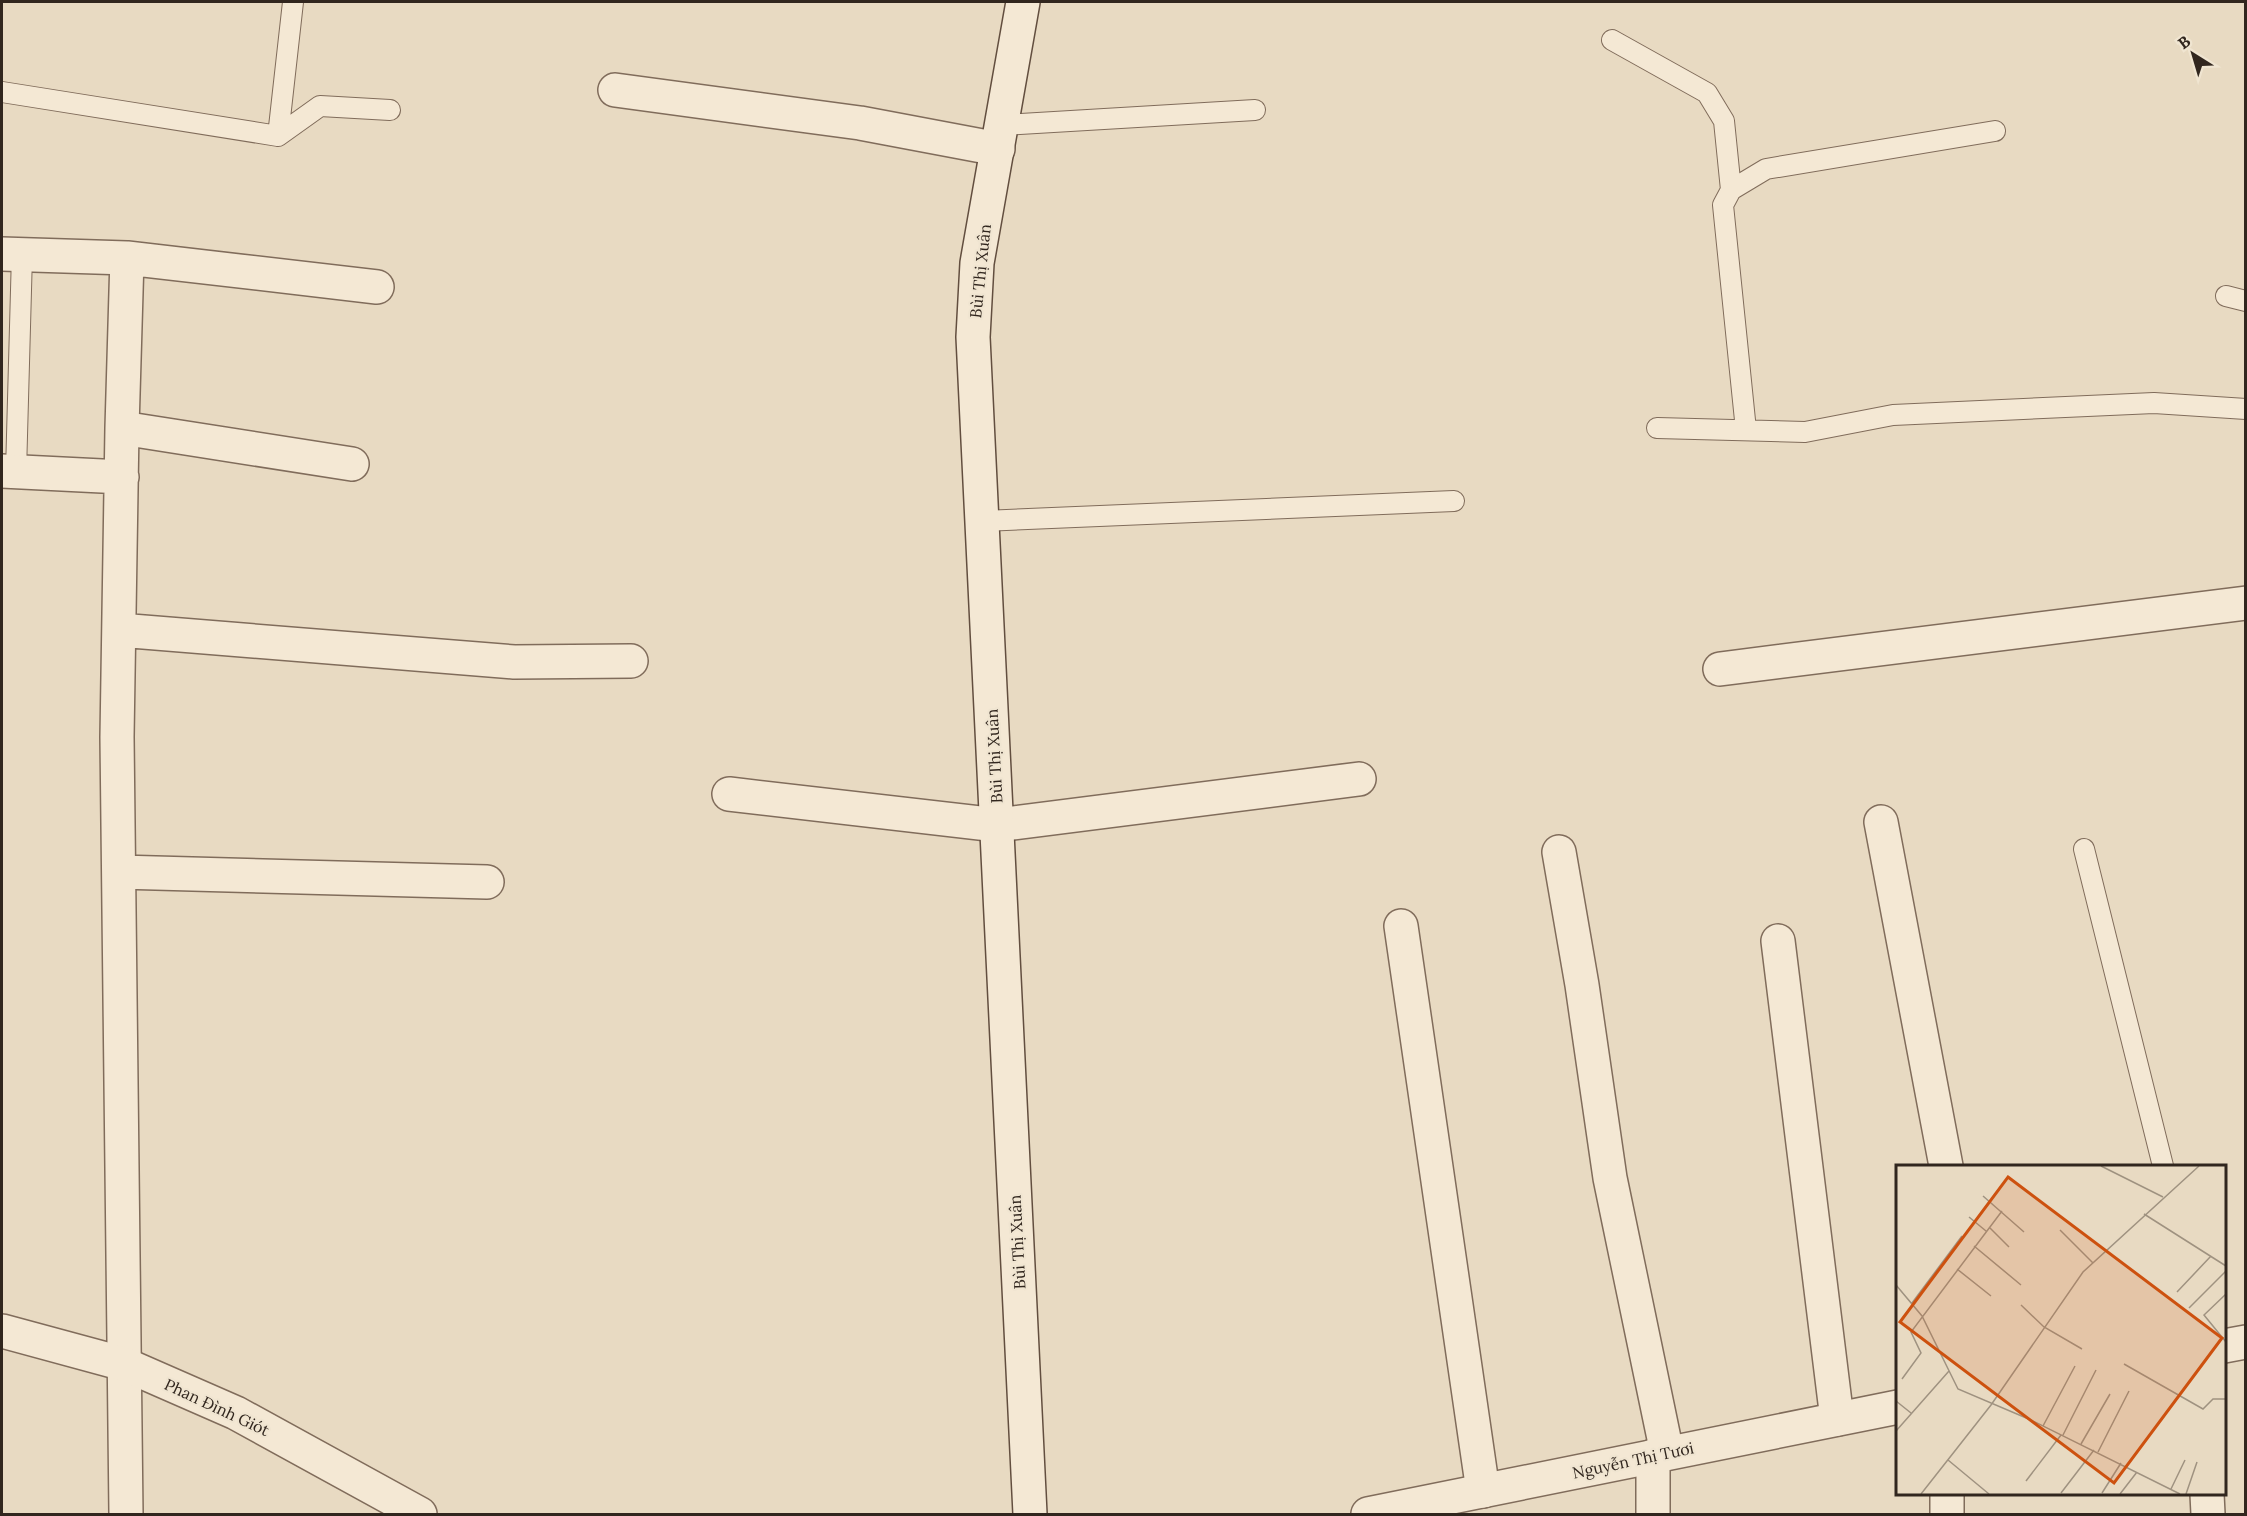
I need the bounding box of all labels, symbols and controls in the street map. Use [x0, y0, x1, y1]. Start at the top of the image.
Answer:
north arrow [2163, 24, 2223, 84]
text: B [2174, 31, 2195, 53]
street label: Bùi Thị Xuân [965, 223, 995, 319]
street label: Bùi Thị Xuân [982, 708, 1006, 804]
inset map [1896, 1165, 2226, 1495]
street label: Bùi Thị Xuân [1005, 1194, 1029, 1290]
street label: Phan Đình Giót [161, 1374, 273, 1440]
street label: Nguyễn Thị Tươi [1570, 1437, 1696, 1483]

